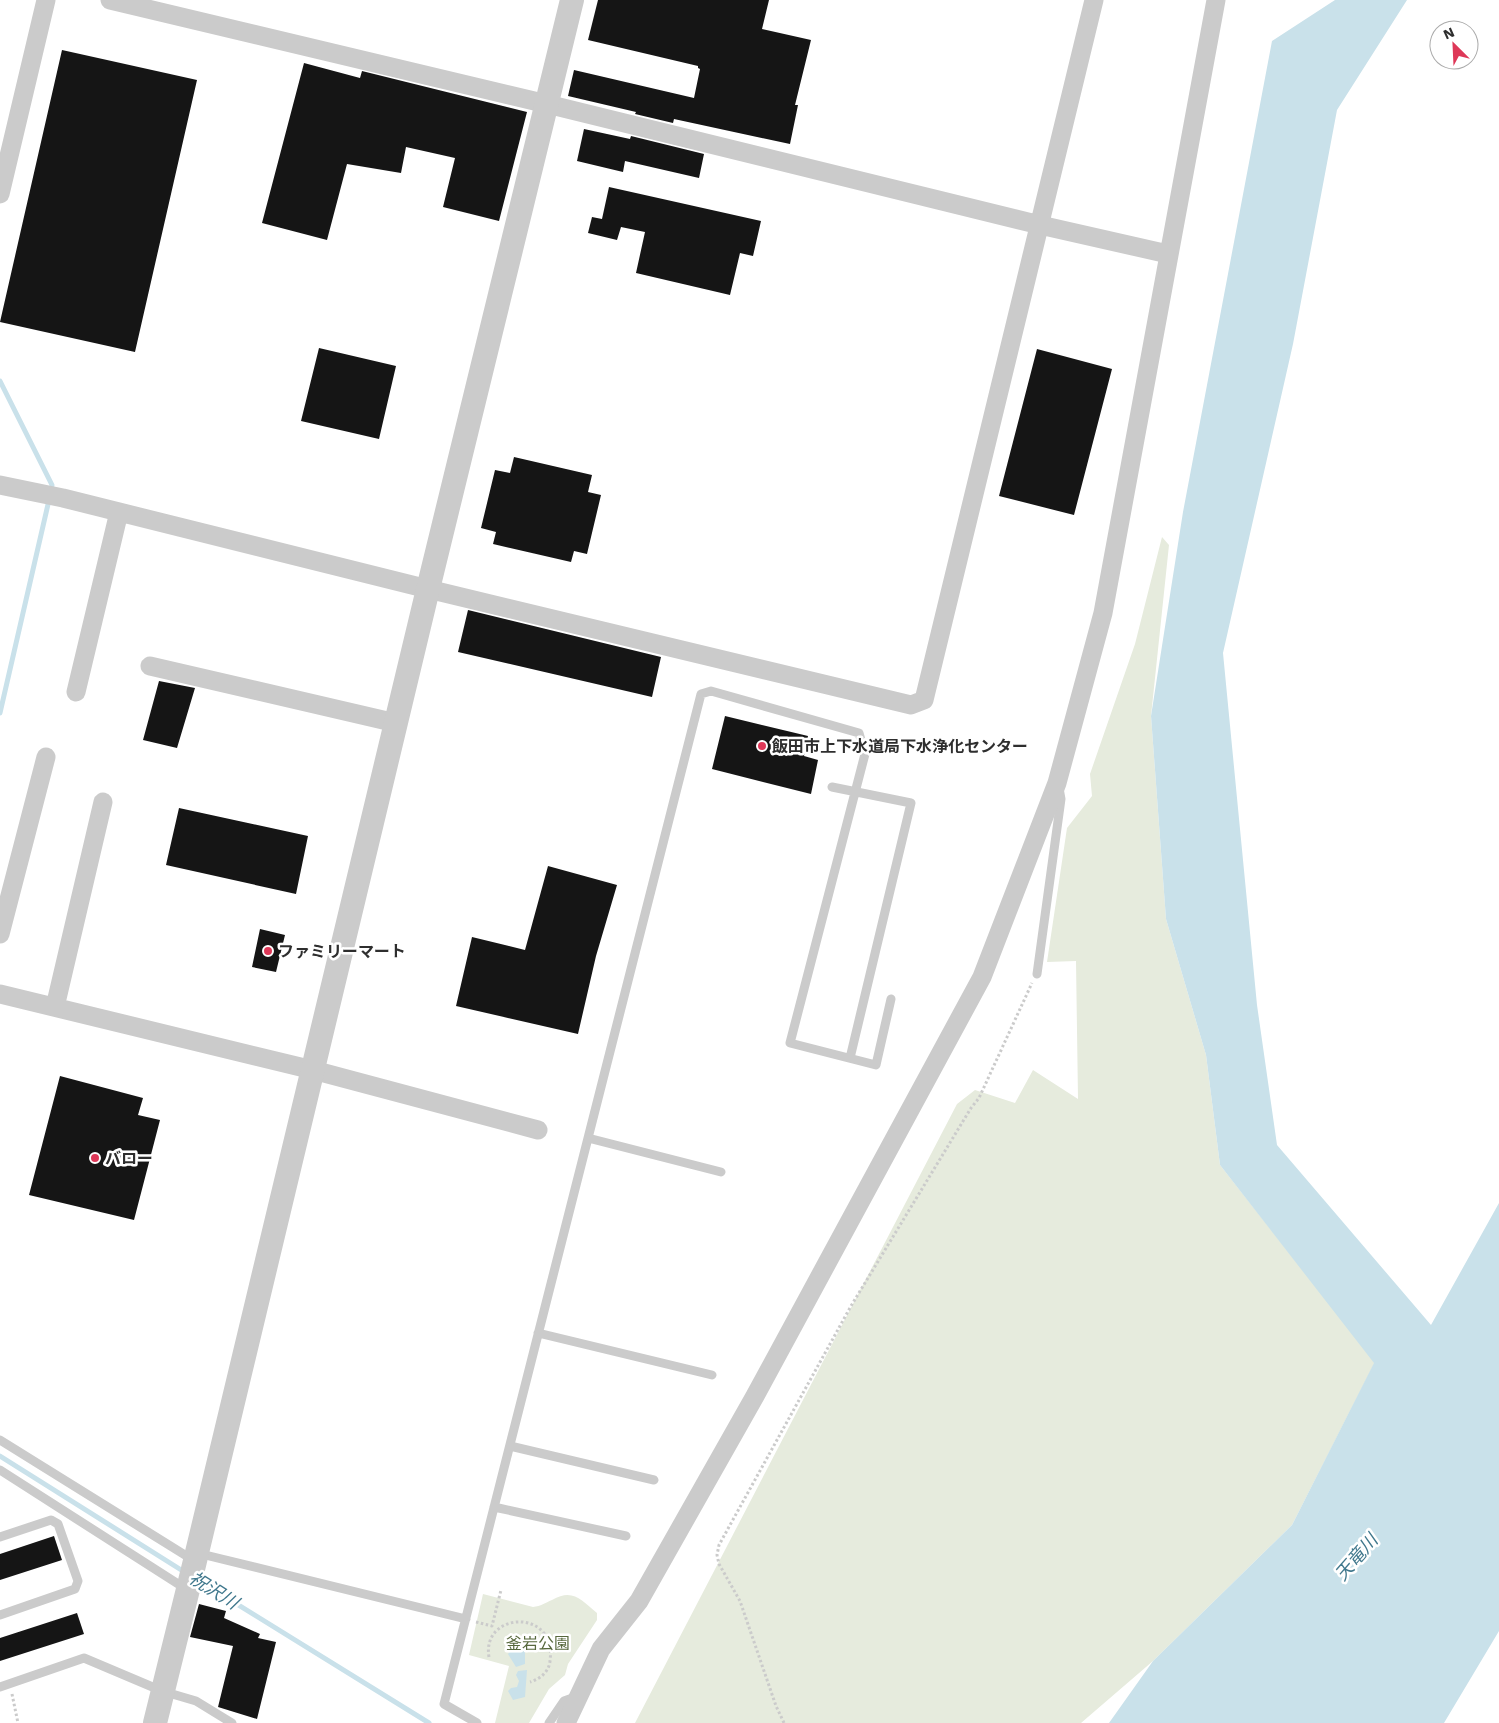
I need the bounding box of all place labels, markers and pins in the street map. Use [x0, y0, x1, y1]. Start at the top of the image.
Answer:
place label: 飯田市上下水道局下水浄化センター [771, 737, 1028, 756]
marker: 飯田市上下水道局下水浄化センター [756, 740, 768, 752]
place label: ファミリーマート [278, 942, 406, 961]
marker: ファミリーマート [262, 945, 274, 957]
place label: バロー [105, 1149, 153, 1168]
marker: バロー [89, 1152, 101, 1164]

